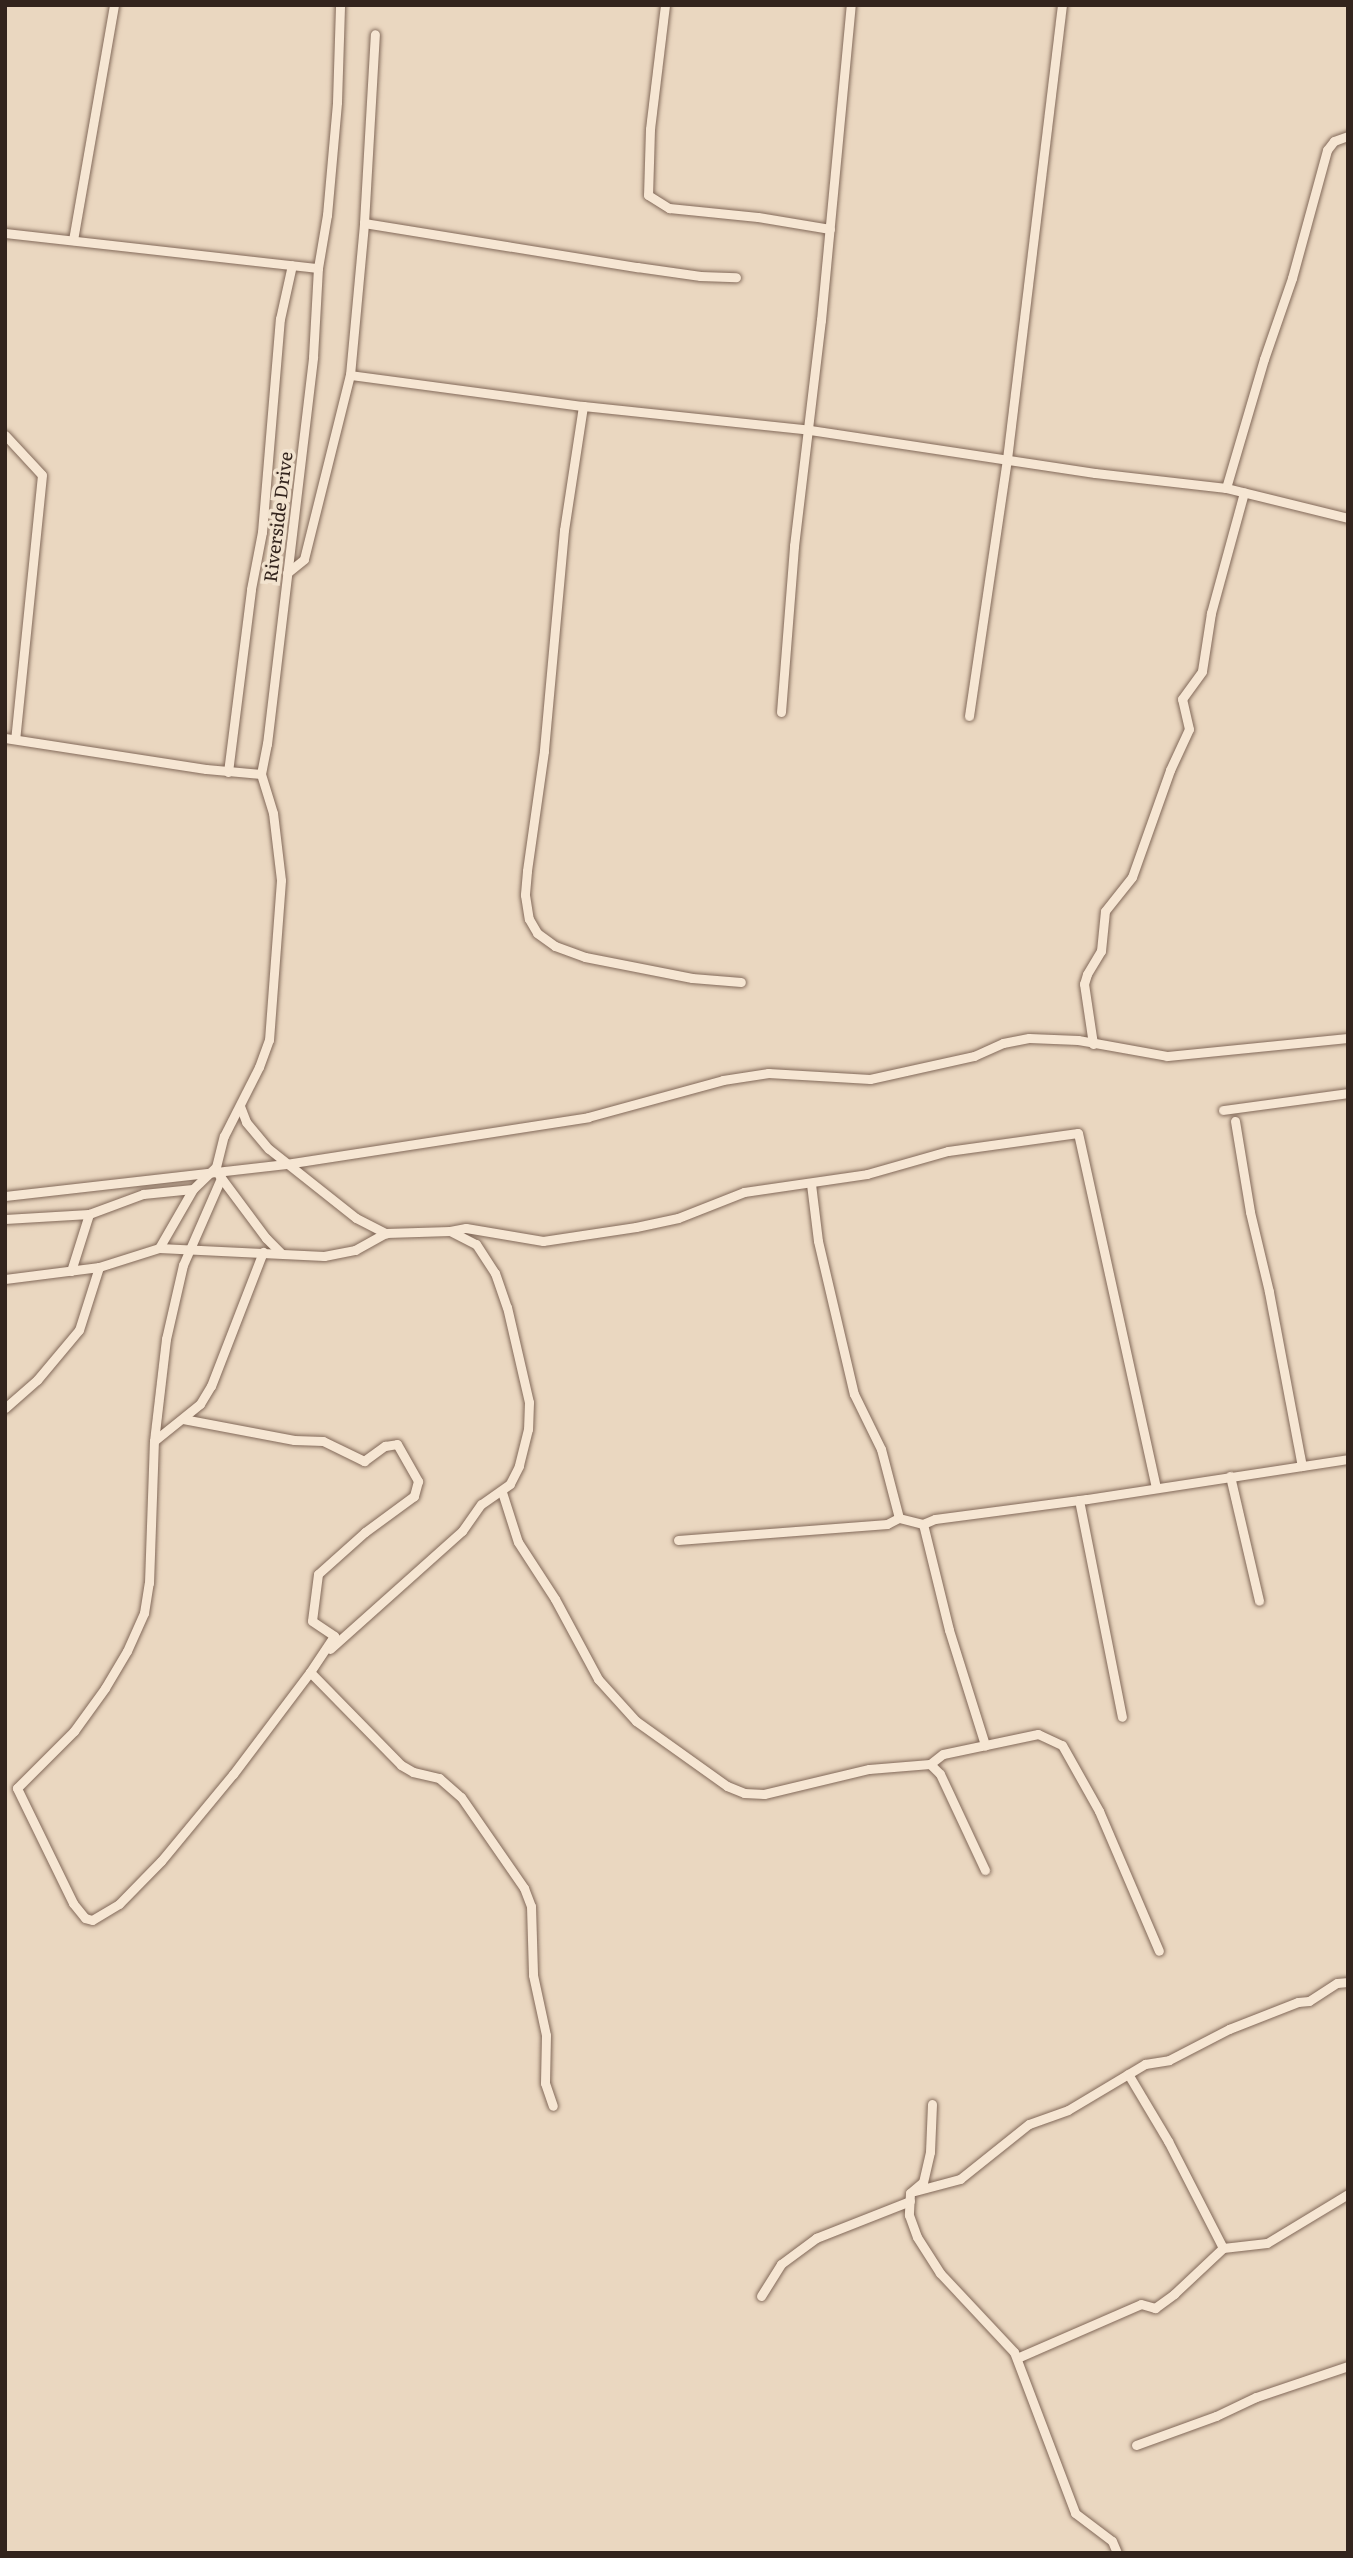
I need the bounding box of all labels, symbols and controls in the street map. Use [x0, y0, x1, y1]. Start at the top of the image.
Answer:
street label: Riverside Drive [259, 450, 297, 584]

